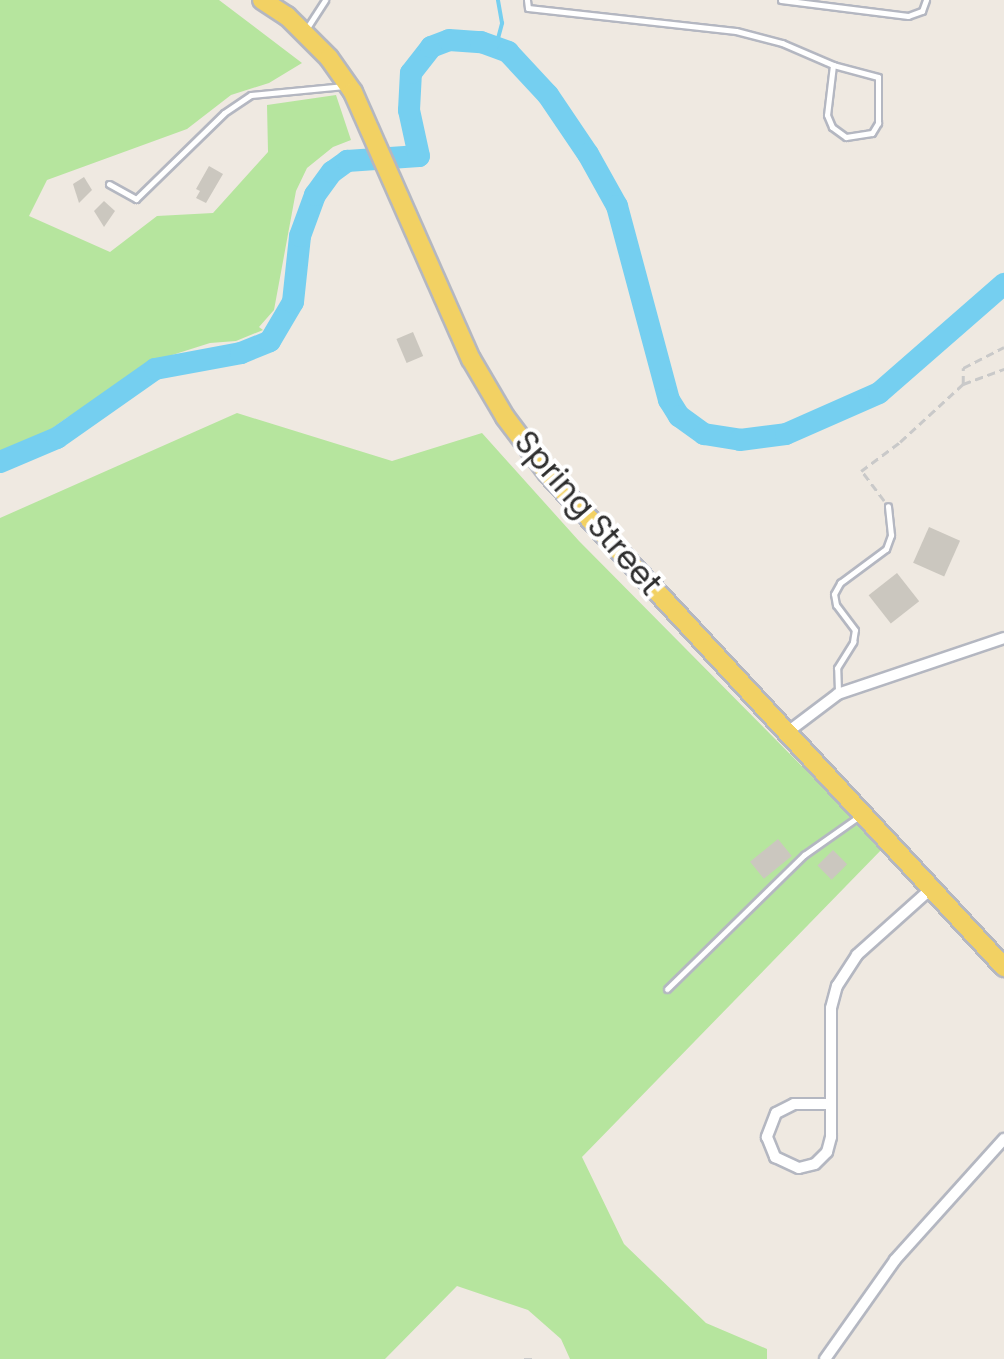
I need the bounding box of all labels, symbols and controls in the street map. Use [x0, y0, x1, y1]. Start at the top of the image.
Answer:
street label: Spring Street [506, 423, 670, 603]

